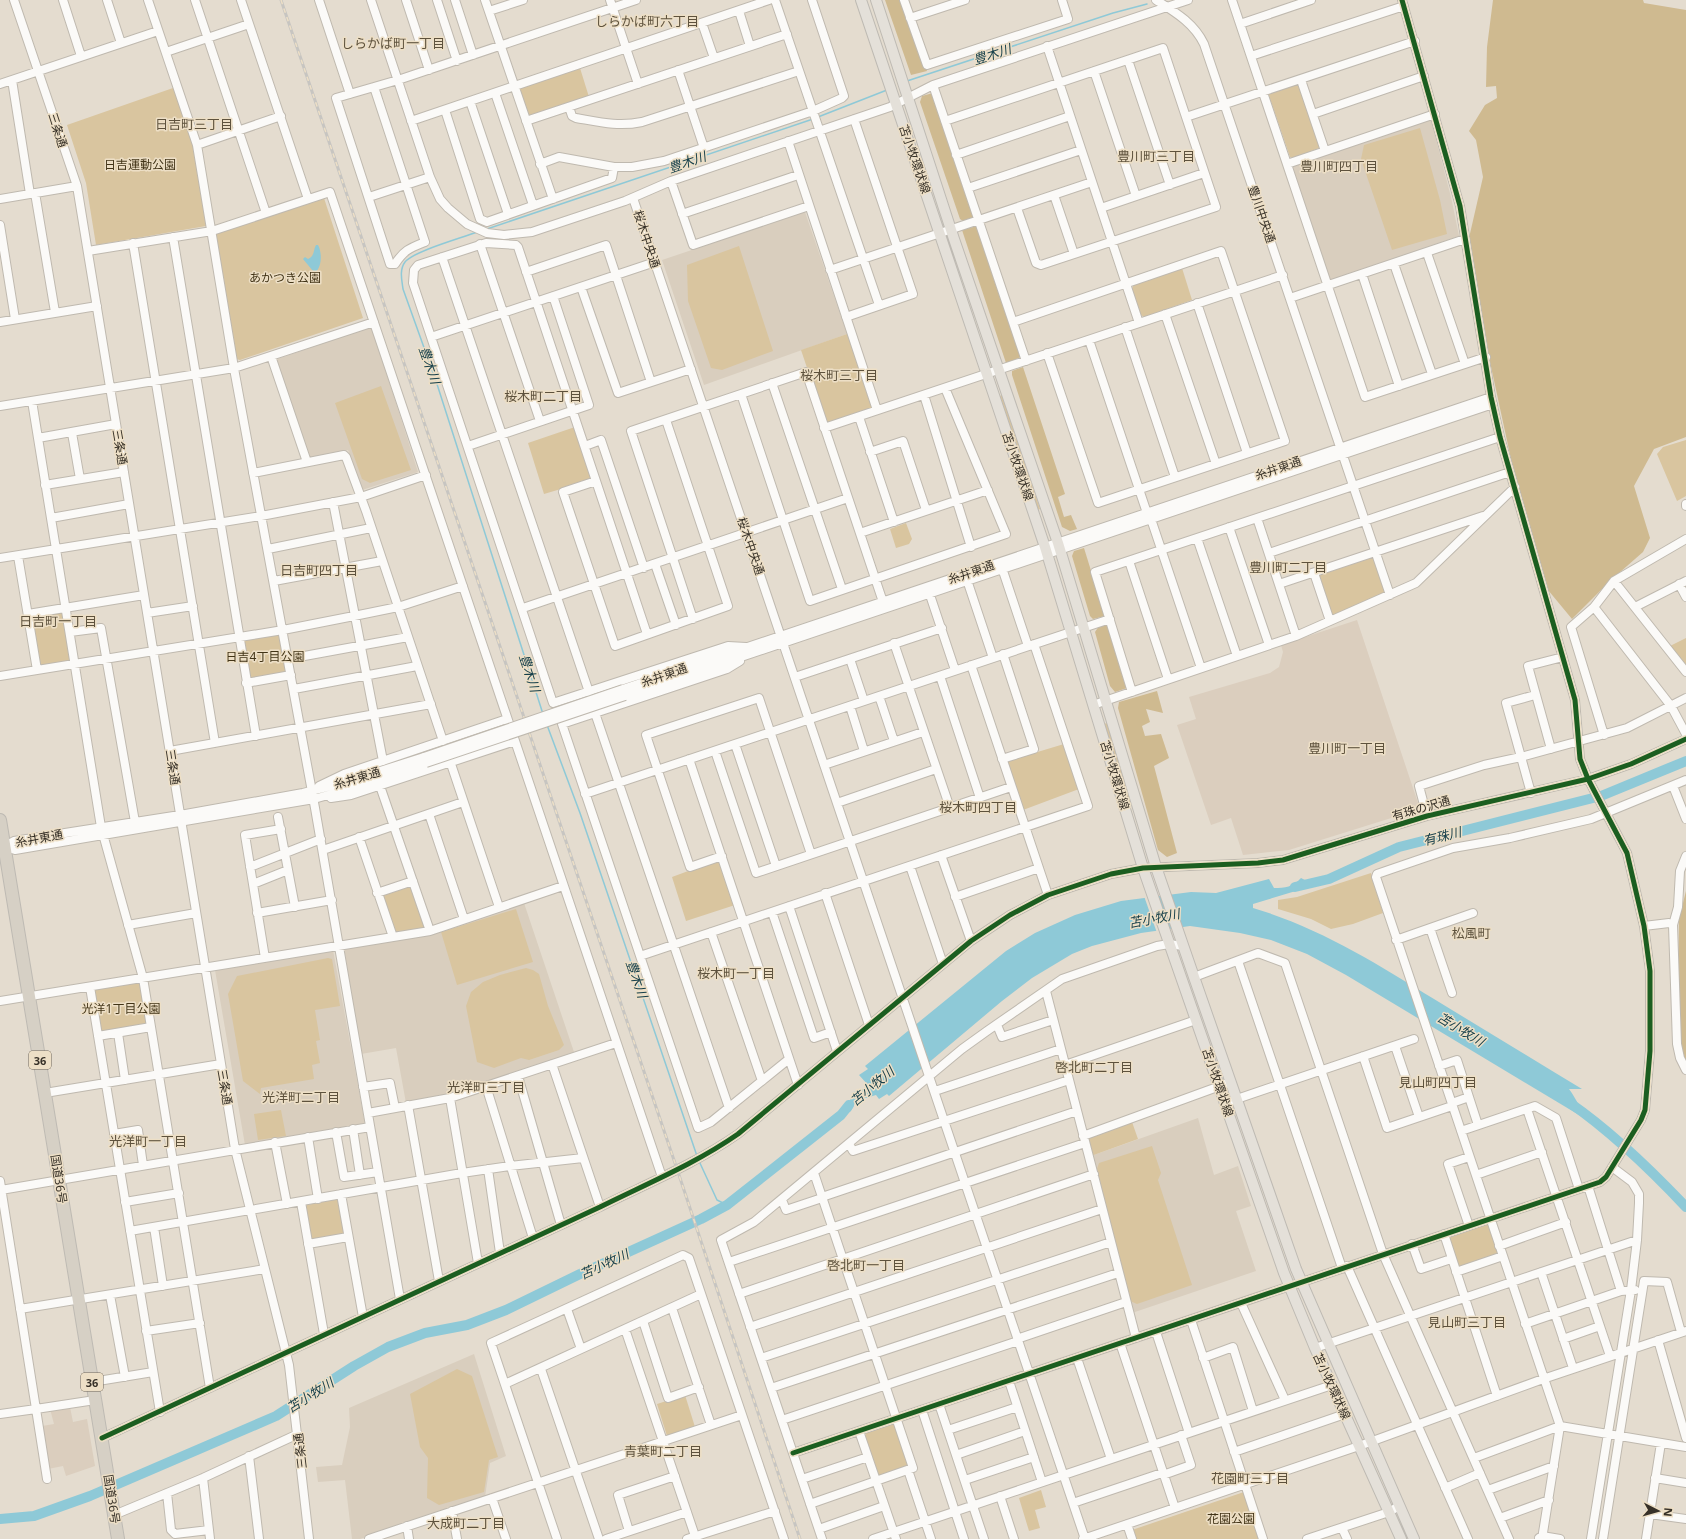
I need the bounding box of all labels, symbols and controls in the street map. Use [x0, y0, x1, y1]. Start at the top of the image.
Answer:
district label: しらかば町六丁目 [595, 12, 699, 30]
district label: しらかば町一丁目 [341, 34, 445, 52]
water label: 豊木川 [971, 39, 1015, 69]
street label: 三条通 [44, 110, 72, 150]
district label: 日吉町三丁目 [155, 115, 233, 133]
street label: 苫小牧環状線 [895, 122, 935, 196]
water label: 豊木川 [666, 146, 710, 177]
district label: 豊川町三丁目 [1117, 147, 1195, 165]
park label: 日吉運動公園 [104, 156, 176, 173]
district label: 豊川町四丁目 [1300, 157, 1378, 175]
street label: 豊川中央通 [1244, 183, 1280, 245]
street label: 桜木中央通 [630, 208, 664, 270]
park label: あかつき公園 [249, 269, 321, 286]
water label: 豊木川 [415, 344, 446, 388]
district label: 桜木町三丁目 [800, 366, 878, 384]
district label: 桜木町二丁目 [504, 387, 582, 405]
street label: 三条通 [109, 428, 131, 466]
street label: 苫小牧環状線 [998, 429, 1038, 503]
street label: 糸井東通 [1253, 452, 1303, 484]
street label: 桜木中央通 [733, 515, 769, 577]
street label: 糸井東通 [946, 556, 996, 588]
district label: 豊川町二丁目 [1249, 558, 1327, 576]
district label: 日吉町四丁目 [280, 561, 358, 579]
district label: 日吉町一丁目 [19, 612, 97, 630]
park label: 日吉4丁目公園 [226, 648, 304, 665]
water label: 豊木川 [515, 652, 545, 696]
street label: 糸井東通 [639, 659, 689, 691]
street label: 苫小牧環状線 [1096, 738, 1134, 812]
district label: 豊川町一丁目 [1308, 739, 1386, 757]
street label: 三条通 [162, 748, 184, 786]
street label: 糸井東通 [332, 763, 382, 793]
street label: 有珠の沢通 [1390, 792, 1452, 824]
district label: 桜木町四丁目 [939, 798, 1017, 816]
water label: 有珠川 [1421, 822, 1465, 849]
street label: 糸井東通 [14, 825, 64, 851]
water label: 苫小牧川 [1127, 904, 1183, 932]
district label: 松風町 [1451, 924, 1491, 942]
water label: 豊木川 [622, 958, 653, 1002]
district label: 桜木町一丁目 [697, 964, 775, 982]
park label: 光洋1丁目公園 [82, 1000, 160, 1017]
water label: 苫小牧川 [1434, 1008, 1490, 1051]
street label: 苫小牧環状線 [1198, 1045, 1238, 1119]
road number: 36 [29, 1051, 51, 1069]
district label: 啓北町二丁目 [1055, 1058, 1133, 1076]
water label: 苫小牧川 [846, 1061, 899, 1110]
street label: 三条通 [214, 1068, 236, 1106]
district label: 見山町四丁目 [1399, 1073, 1477, 1091]
district label: 光洋町三丁目 [447, 1078, 525, 1096]
district label: 光洋町二丁目 [262, 1088, 340, 1106]
district label: 光洋町一丁目 [109, 1132, 187, 1150]
street label: 国道36号 [47, 1153, 71, 1205]
water label: 苫小牧川 [577, 1244, 633, 1283]
district label: 啓北町一丁目 [827, 1256, 905, 1274]
district label: 見山町三丁目 [1428, 1313, 1506, 1331]
street label: 苫小牧環状線 [1309, 1350, 1355, 1422]
road number: 36 [81, 1373, 103, 1391]
water label: 苫小牧川 [283, 1373, 339, 1416]
street label: 三条通 [289, 1432, 311, 1470]
district label: 青葉町二丁目 [624, 1442, 702, 1460]
district label: 花園町三丁目 [1211, 1469, 1289, 1487]
street label: 国道36号 [100, 1473, 124, 1525]
north arrow [1638, 1491, 1678, 1531]
text: N [1661, 1507, 1676, 1517]
park label: 花園公園 [1207, 1510, 1255, 1527]
district label: 大成町二丁目 [427, 1514, 505, 1532]

